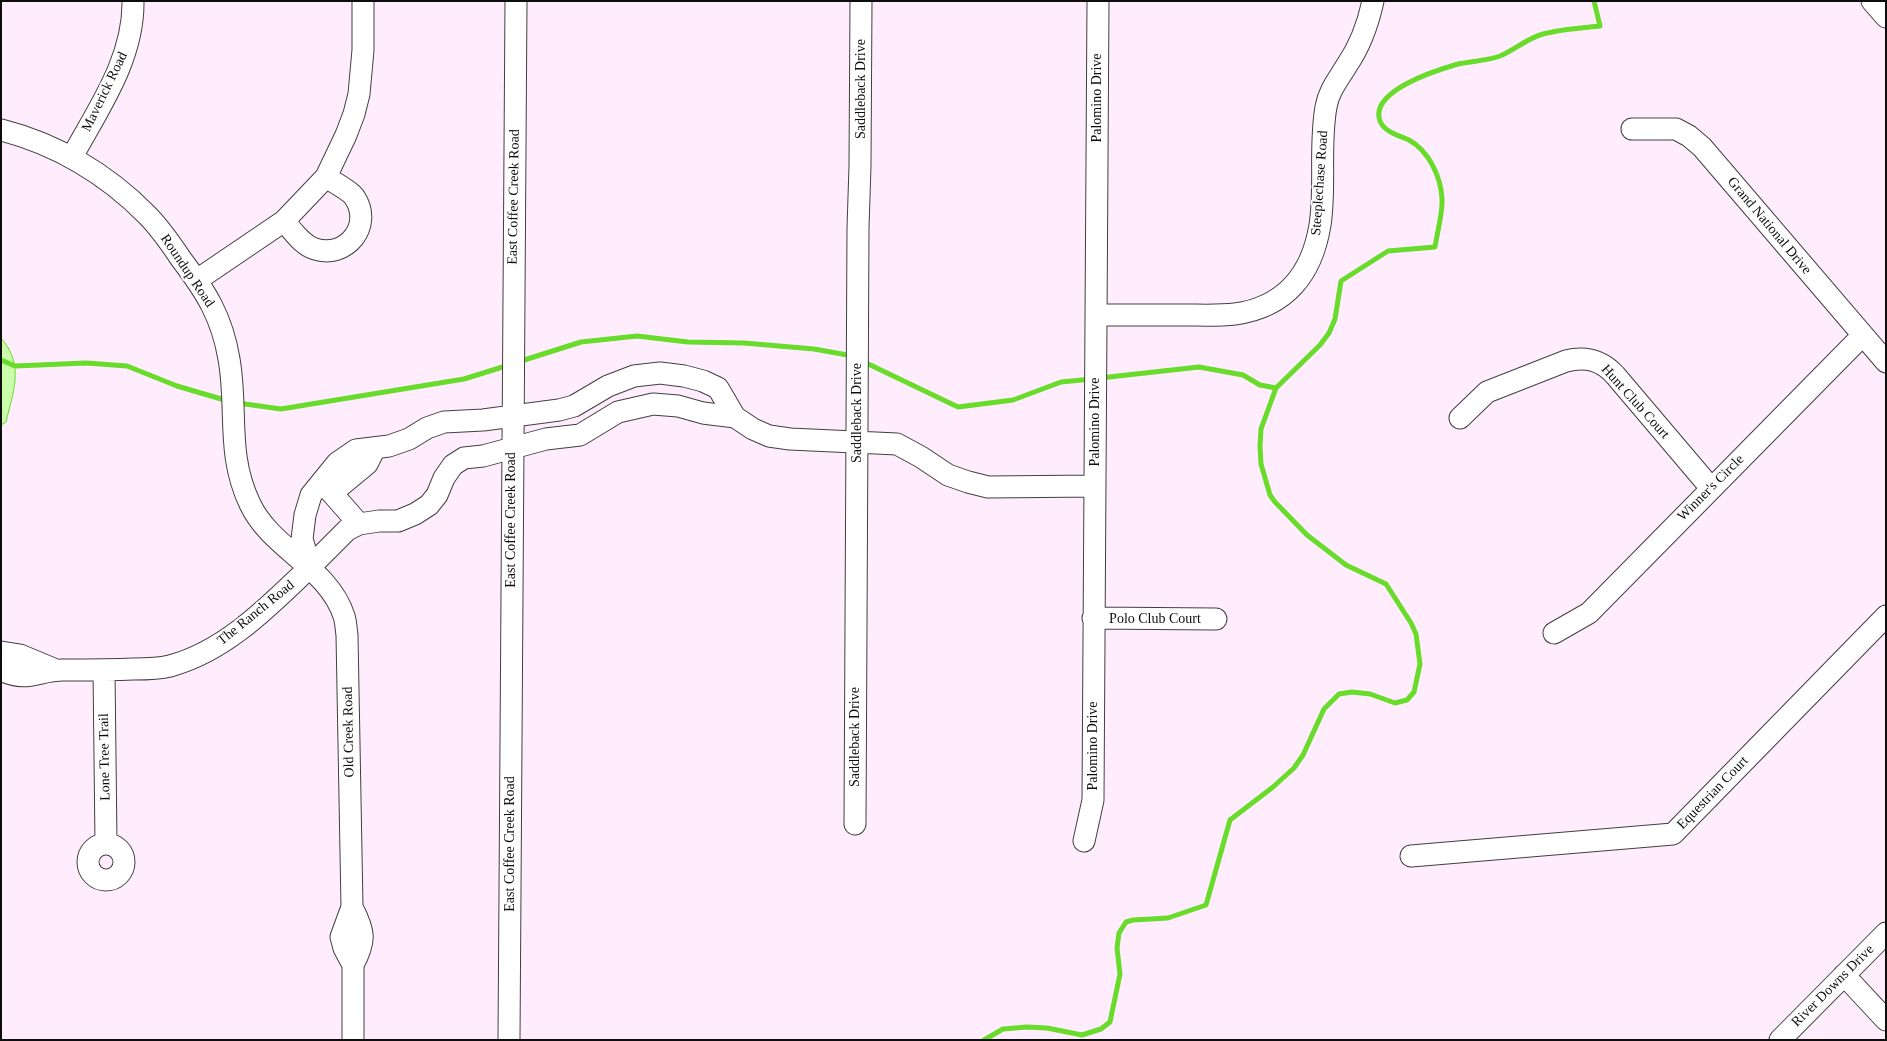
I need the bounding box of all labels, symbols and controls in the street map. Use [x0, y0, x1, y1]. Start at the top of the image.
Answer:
street label: Saddleback Drive [853, 39, 869, 139]
street label: Maverick Road [78, 49, 132, 135]
street label: Palomino Drive [1089, 53, 1105, 143]
street label: East Coffee Creek Road [504, 129, 524, 265]
street label: Steeplechase Road [1308, 130, 1332, 236]
street label: Grand National Drive [1723, 174, 1815, 278]
street label: Roundup Road [156, 231, 218, 311]
street label: Hunt Club Court [1597, 361, 1673, 443]
street label: Saddleback Drive [849, 363, 865, 463]
street label: Palomino Drive [1087, 377, 1103, 467]
street label: Winner's Circle [1674, 451, 1748, 525]
street label: East Coffee Creek Road [503, 452, 519, 588]
street label: The Ranch Road [214, 577, 298, 649]
street label: Polo Club Court [1109, 611, 1201, 627]
street label: Old Creek Road [340, 686, 358, 778]
street label: Saddleback Drive [847, 687, 863, 787]
street label: Palomino Drive [1085, 701, 1101, 791]
street label: Lone Tree Trail [96, 713, 114, 801]
street label: Equestrian Court [1674, 753, 1752, 833]
street label: East Coffee Creek Road [502, 776, 518, 912]
street label: River Downs Drive [1788, 941, 1878, 1031]

